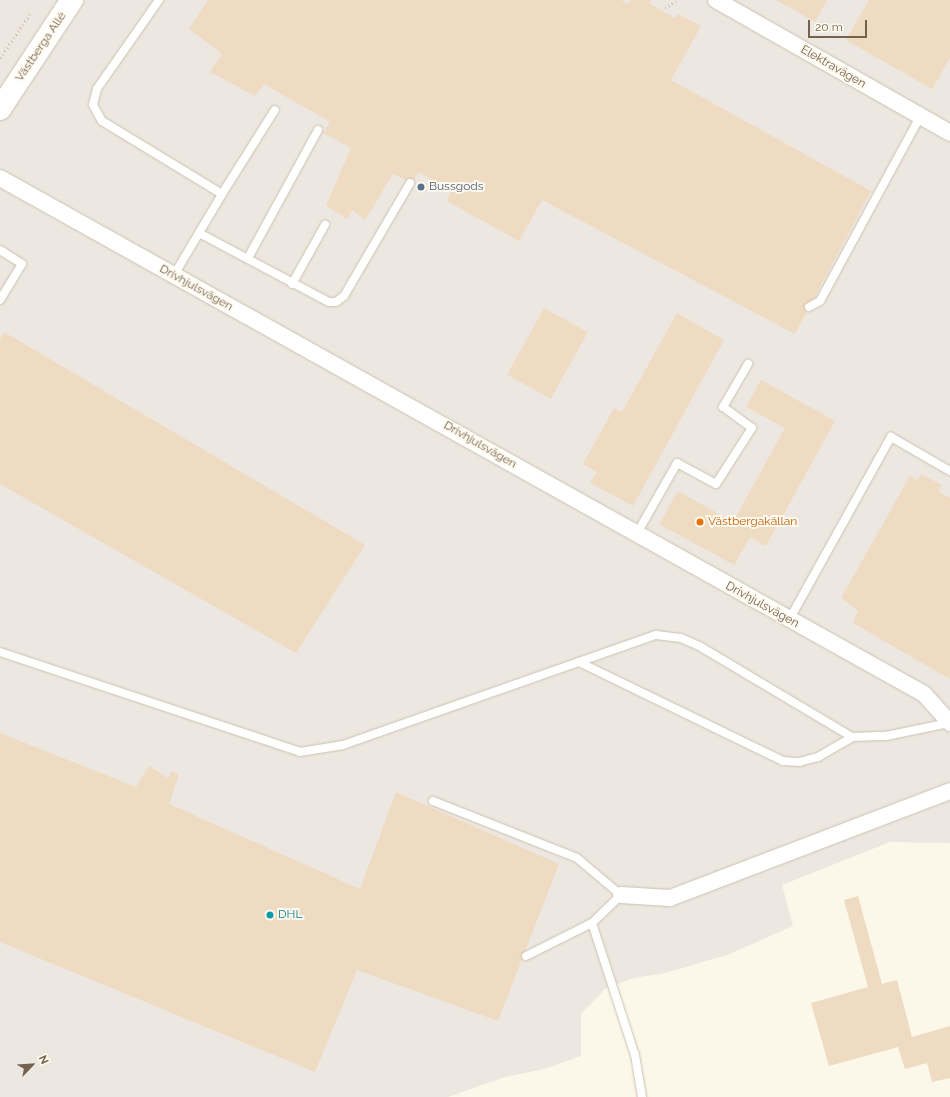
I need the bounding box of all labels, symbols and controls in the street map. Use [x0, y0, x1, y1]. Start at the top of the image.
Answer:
street label: Västberga Allé [12, 9, 70, 85]
scale bar [810, 12, 869, 38]
text: 20 m [815, 20, 843, 34]
street label: Elektravägen [798, 43, 868, 91]
place label: Bussgods [429, 180, 484, 194]
marker: Bussgods [416, 182, 426, 192]
street label: Drivhjulsvägen [157, 262, 235, 314]
street label: Drivhjulsvägen [441, 418, 519, 472]
place label: Västbergakällan [708, 515, 797, 529]
marker: Västbergakällan [695, 517, 705, 527]
street label: Drivhjulsvägen [723, 579, 801, 631]
place label: DHL [278, 908, 302, 922]
marker: DHL [265, 910, 275, 920]
north arrow [12, 1045, 52, 1085]
text: N [36, 1053, 51, 1066]

